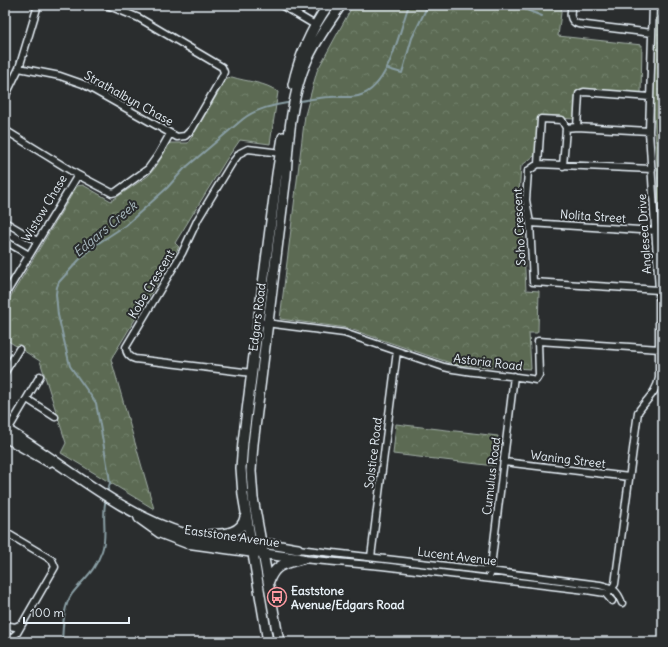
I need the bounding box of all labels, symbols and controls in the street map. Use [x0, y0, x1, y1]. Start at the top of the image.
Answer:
street label: Strathalbyn Chase [82, 67, 176, 129]
street label: Wistow Chase [18, 172, 70, 244]
street label: Soho Crescent [509, 188, 529, 266]
street label: Anglesea Drive [634, 193, 654, 275]
water label: Edgars Creek [70, 197, 141, 261]
street label: Nolita Street [560, 206, 626, 226]
street label: Kobe Crescent [125, 247, 177, 321]
street label: Edgars Road [245, 282, 269, 352]
street label: Astoria Road [453, 350, 523, 374]
street label: Solstice Road [361, 417, 385, 489]
street label: Cumulus Road [479, 436, 503, 516]
street label: Waning Street [530, 447, 606, 471]
street label: Eaststone Avenue [183, 522, 281, 550]
street label: Lucent Avenue [417, 544, 497, 568]
place label: Eaststone Avenue/Edgars Road [291, 583, 404, 613]
bus stop icon: Eaststone Avenue/Edgars Road [266, 586, 288, 608]
scale bar [24, 599, 129, 625]
text: 100 m [30, 605, 64, 620]

